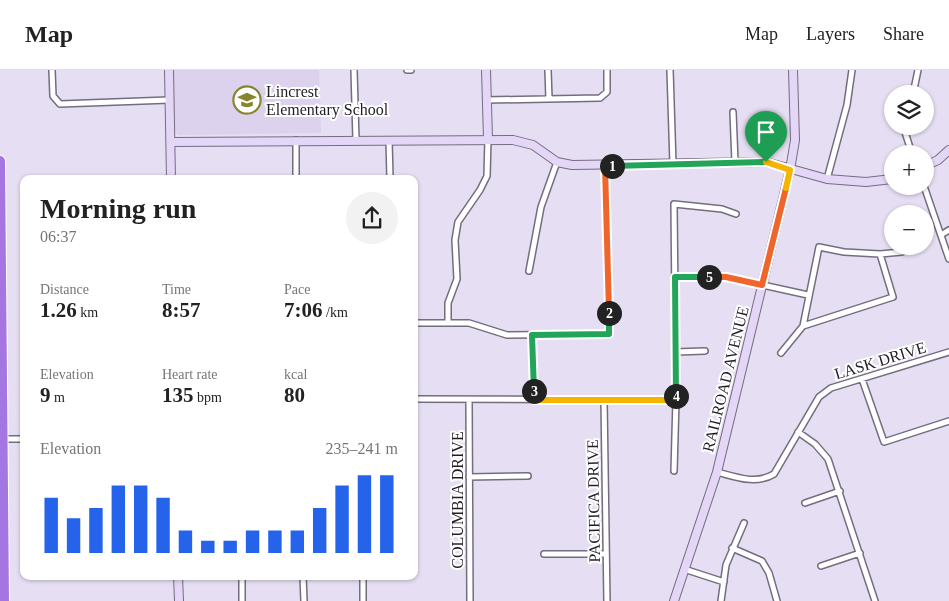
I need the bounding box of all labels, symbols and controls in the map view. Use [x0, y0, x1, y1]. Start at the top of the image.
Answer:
text: Map [25, 21, 73, 47]
text: Map [745, 24, 778, 44]
text: Layers [806, 24, 855, 44]
text: Share [883, 24, 924, 44]
place label: Lincrest Elementary School [266, 83, 389, 119]
school or university icon: Lincrest Elementary School [232, 85, 262, 115]
map controls [884, 85, 934, 255]
button: layers [884, 85, 934, 135]
pin [745, 111, 787, 162]
icon: arrive [752, 118, 780, 146]
button: + [884, 145, 934, 195]
pin: 1 [600, 154, 624, 178]
text: 1 [609, 159, 616, 174]
button: share [346, 192, 398, 244]
text: Morning run [40, 193, 196, 224]
button: − [884, 205, 934, 255]
text: 06:37 [40, 228, 76, 245]
pin: 5 [696, 264, 722, 290]
text: 5 [706, 270, 713, 285]
text: Distance [40, 282, 89, 297]
text: Time [162, 282, 191, 297]
text: Pace [284, 282, 310, 297]
text: 1.26 [40, 298, 77, 322]
text: 8:57 [162, 298, 201, 322]
text: 7:06 [284, 298, 323, 322]
pin: 2 [596, 300, 622, 326]
text: km [77, 305, 98, 320]
text: /km [323, 305, 348, 320]
street label: RAILROAD AVENUE [699, 305, 752, 454]
text: 2 [606, 306, 613, 321]
street label: LASK DRIVE [832, 339, 928, 382]
text: Elevation [40, 367, 94, 382]
text: Heart rate [162, 367, 218, 382]
text: kcal [284, 367, 307, 382]
pin: 3 [522, 378, 546, 404]
text: 9 [40, 383, 51, 407]
text: 135 [162, 383, 194, 407]
text: 80 [284, 383, 305, 407]
text: 3 [531, 384, 538, 399]
pin: 4 [664, 384, 688, 408]
text: 4 [673, 389, 680, 404]
text: m [51, 390, 65, 405]
text: bpm [194, 390, 222, 405]
street label: COLUMBIA DRIVE [449, 431, 466, 569]
street label: PACIFICA DRIVE [584, 439, 603, 563]
text: Elevation [40, 440, 101, 457]
text: 235–241 m [326, 440, 398, 457]

